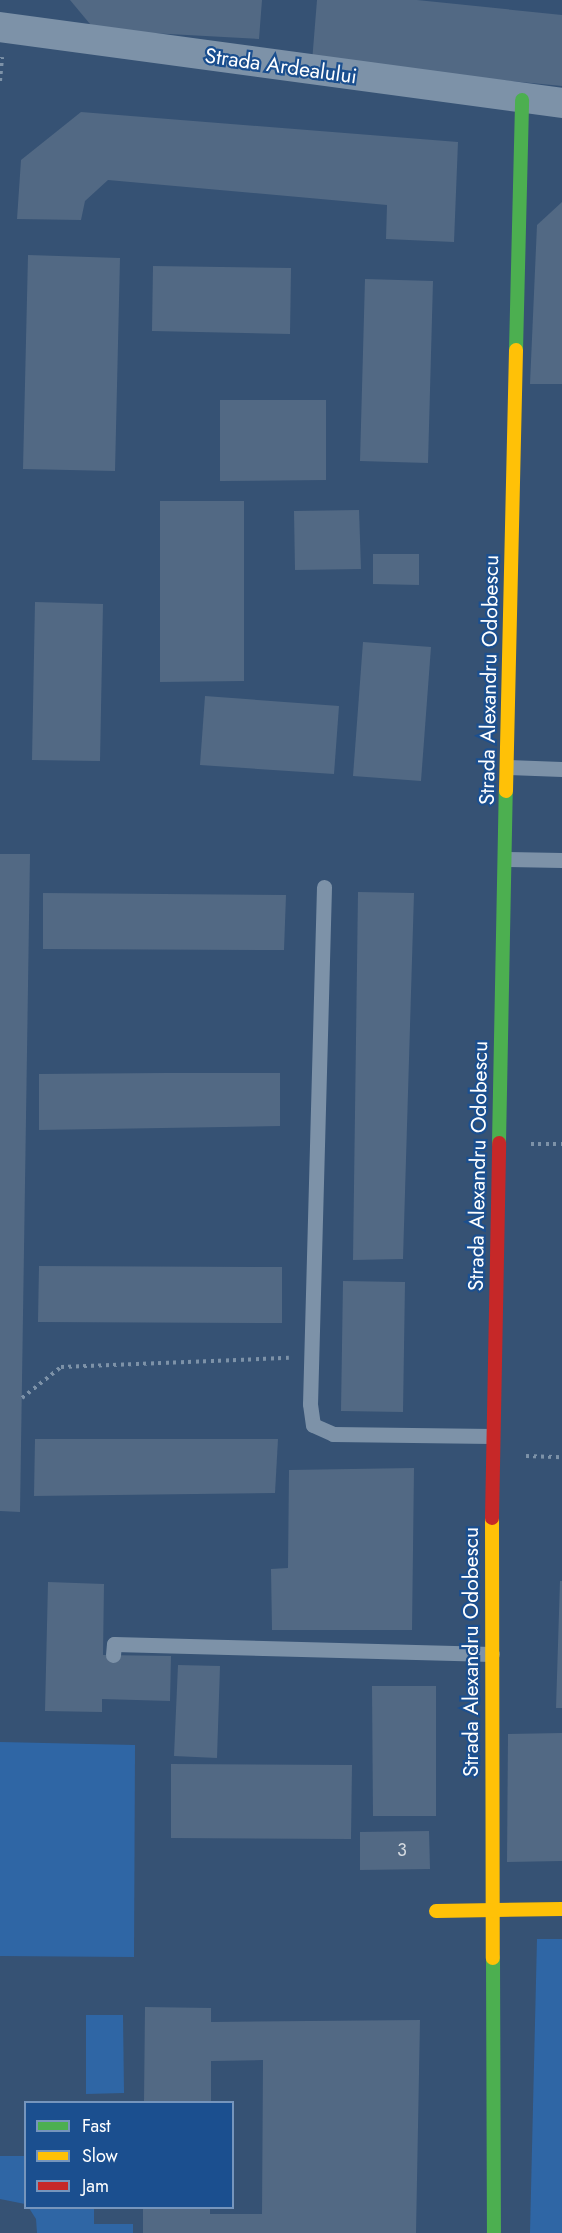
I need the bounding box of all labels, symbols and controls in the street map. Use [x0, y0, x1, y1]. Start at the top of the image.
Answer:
street label: Strada Ardealului [203, 43, 359, 89]
street label: Strada Alexandru Odobescu [474, 555, 504, 805]
street label: Strada Alexandru Odobescu [463, 1041, 493, 1291]
street label: Strada Alexandru Odobescu [458, 1527, 484, 1777]
house number: 3 [397, 1839, 407, 1861]
legend [24, 2101, 234, 2209]
text: Fast [82, 2113, 111, 2139]
text: Slow [82, 2143, 118, 2169]
text: Jam [82, 2173, 109, 2199]

